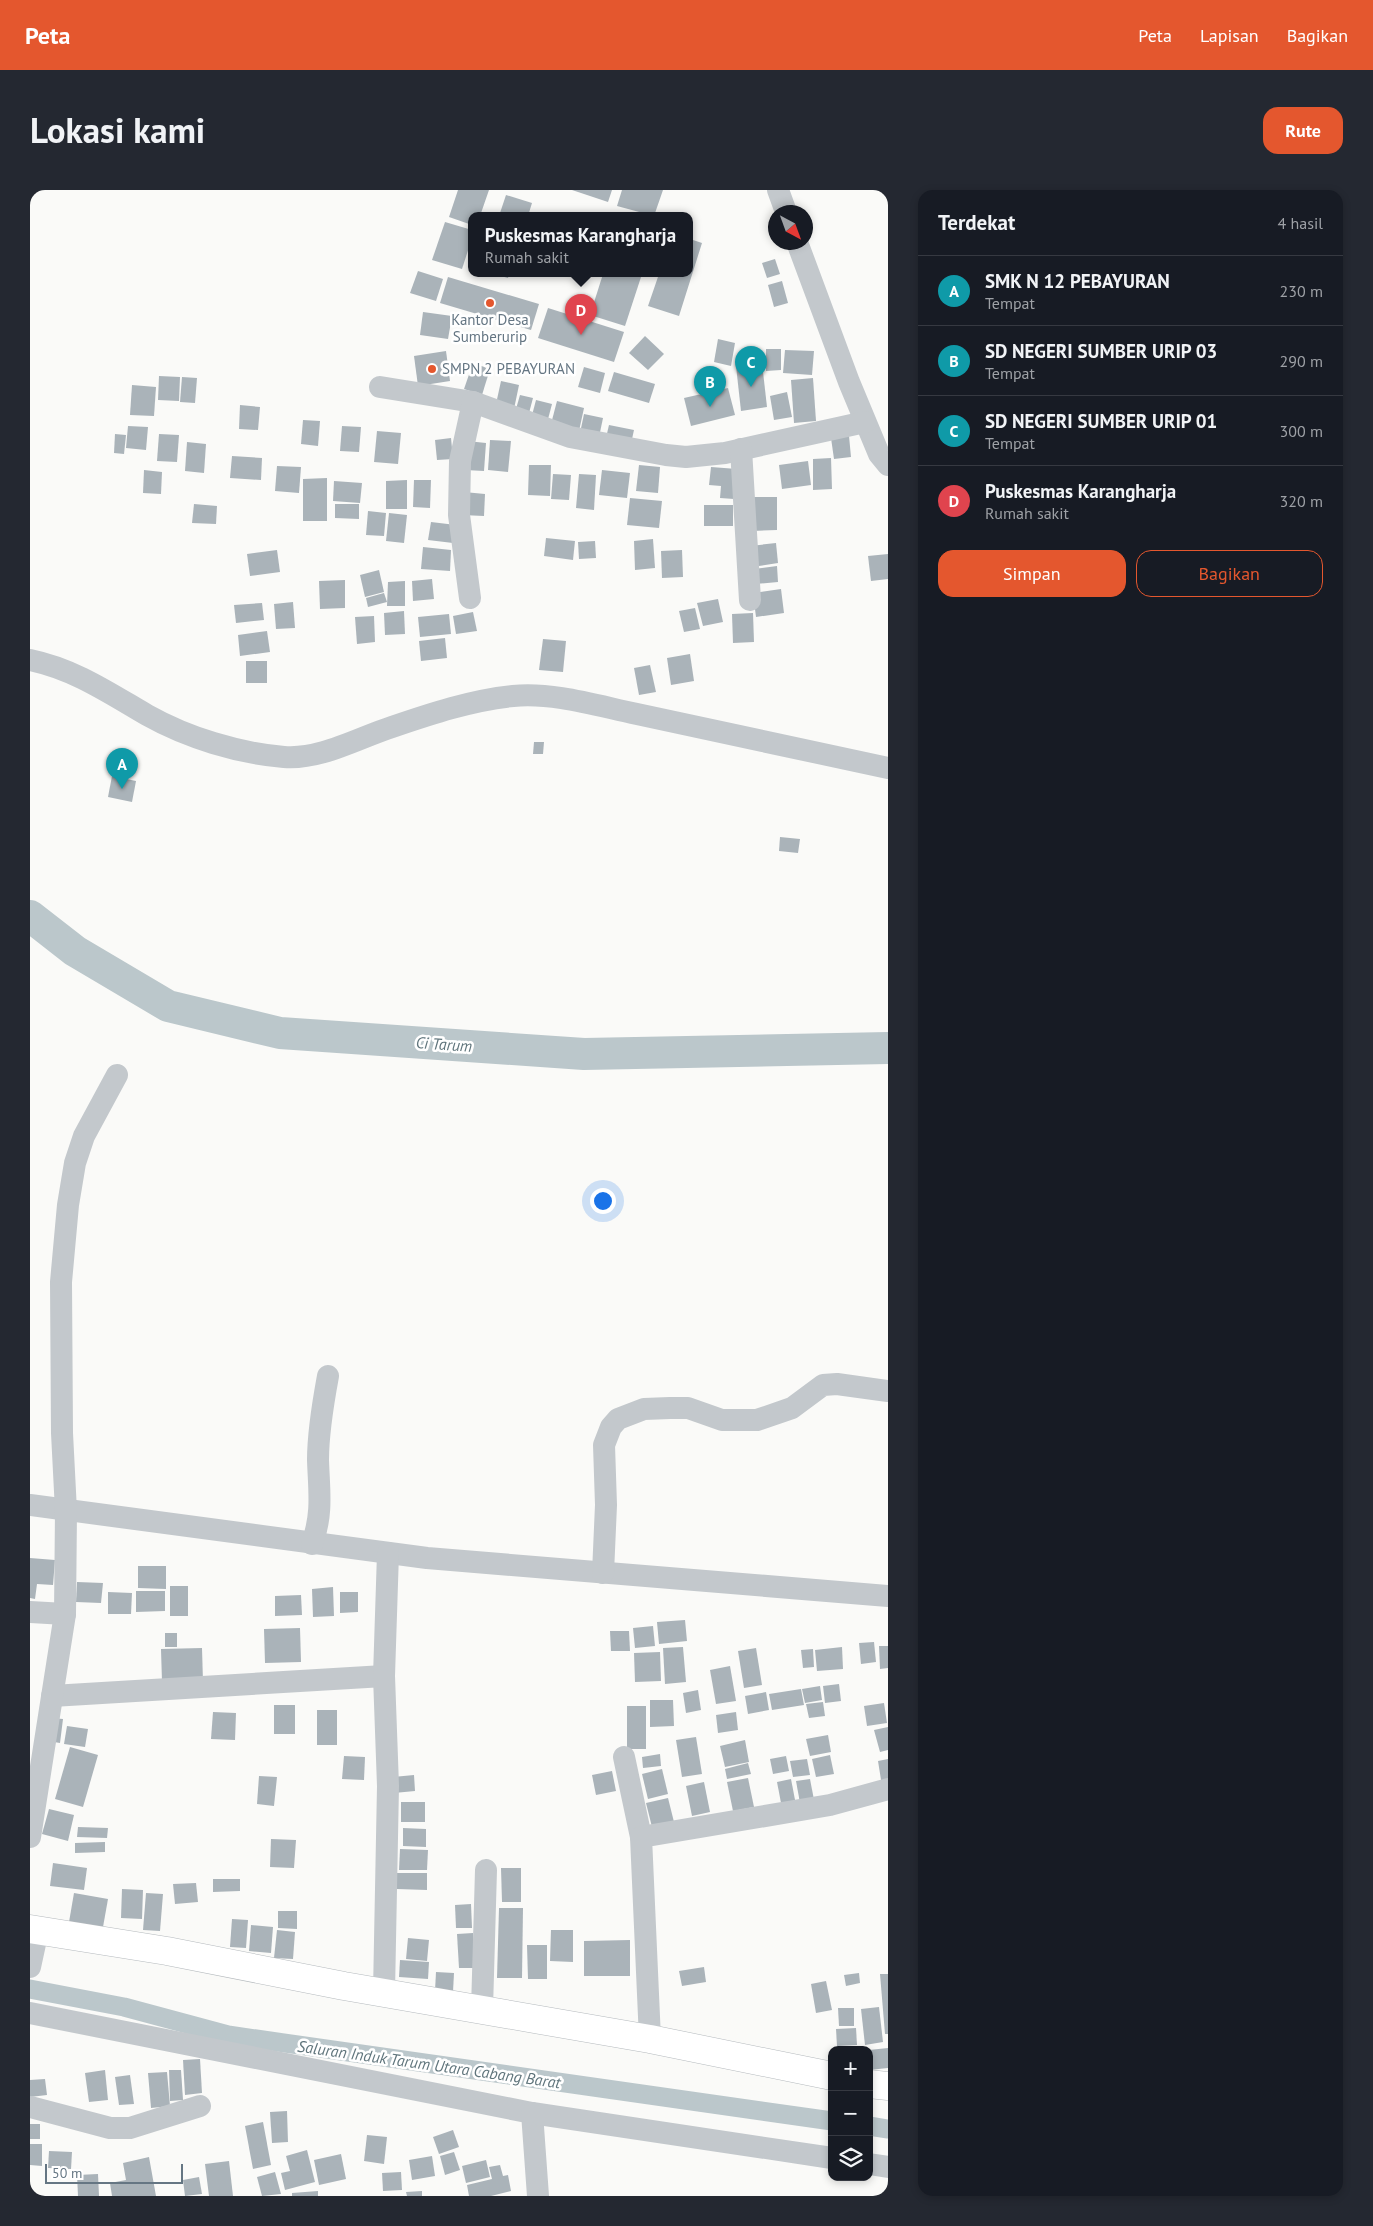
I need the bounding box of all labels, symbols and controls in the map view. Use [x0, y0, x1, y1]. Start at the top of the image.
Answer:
text: Peta [25, 20, 70, 51]
text: Peta [1138, 24, 1172, 47]
text: Lapisan [1200, 24, 1259, 47]
text: Bagikan [1287, 24, 1348, 47]
text: Lokasi kami [30, 107, 205, 153]
button: Rute [1263, 107, 1343, 154]
north arrow [768, 205, 813, 250]
text: Terdekat [938, 209, 1015, 236]
popup [468, 212, 693, 277]
text: 4 hasil [1278, 213, 1323, 233]
text: Puskesmas Karangharja [485, 223, 676, 247]
text: Rumah sakit [485, 247, 569, 267]
text: SMK N 12 PEBAYURAN [985, 269, 1170, 293]
text: A [949, 281, 959, 301]
text: 230 m [1280, 281, 1323, 301]
text: Tempat [985, 293, 1035, 313]
pin: D [565, 294, 597, 335]
marker: Kantor Desa Sumberurip [484, 297, 496, 309]
place label: Kantor Desa Sumberurip [451, 310, 529, 346]
text: SD NEGERI SUMBER URIP 03 [985, 339, 1217, 363]
pin: C [735, 346, 767, 387]
text: B [949, 351, 959, 371]
text: 290 m [1280, 351, 1323, 371]
place label: SMPN 2 PEBAYURAN [442, 359, 575, 378]
marker: SMPN 2 PEBAYURAN [426, 363, 438, 375]
text: Tempat [985, 363, 1035, 383]
pin: B [694, 366, 726, 407]
text: SD NEGERI SUMBER URIP 01 [985, 409, 1217, 433]
text: C [950, 421, 958, 441]
text: 300 m [1280, 421, 1323, 441]
text: Tempat [985, 433, 1035, 453]
text: Puskesmas Karangharja [985, 479, 1176, 503]
text: D [949, 491, 959, 511]
text: 320 m [1280, 491, 1323, 511]
text: Rumah sakit [985, 503, 1069, 523]
button: Simpan [938, 550, 1126, 597]
button: Bagikan [1136, 550, 1323, 597]
pin: A [106, 748, 138, 789]
water label: Ci Tarum [415, 1032, 473, 1056]
your location [590, 1188, 616, 1214]
water label: Saluran Induk Tarum Utara Cabang Barat [296, 2036, 563, 2093]
map controls [828, 2046, 873, 2181]
button: + [828, 2046, 873, 2091]
button: − [828, 2091, 873, 2136]
button: layers [828, 2136, 873, 2181]
scale bar [45, 2161, 182, 2184]
text: 50 m [52, 2164, 82, 2182]

